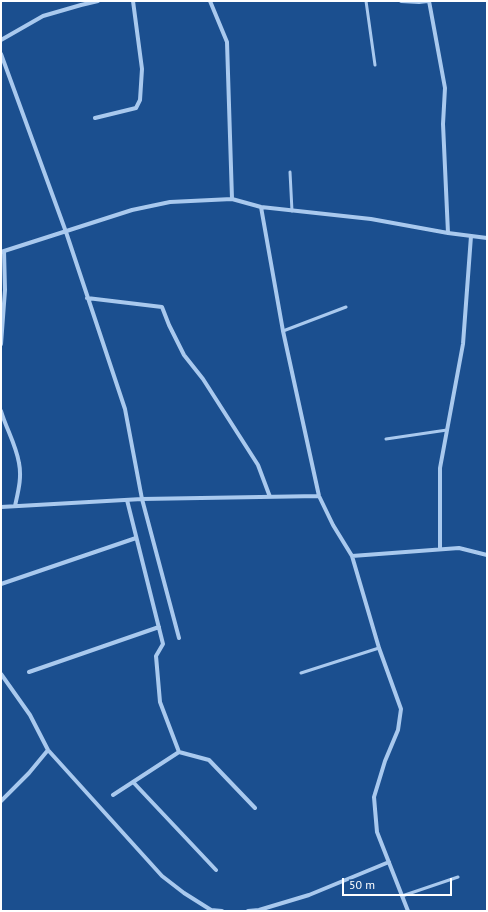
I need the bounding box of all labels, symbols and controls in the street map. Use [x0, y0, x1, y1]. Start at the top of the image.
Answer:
scale bar [344, 870, 454, 896]
text: 50 m [349, 877, 375, 892]

